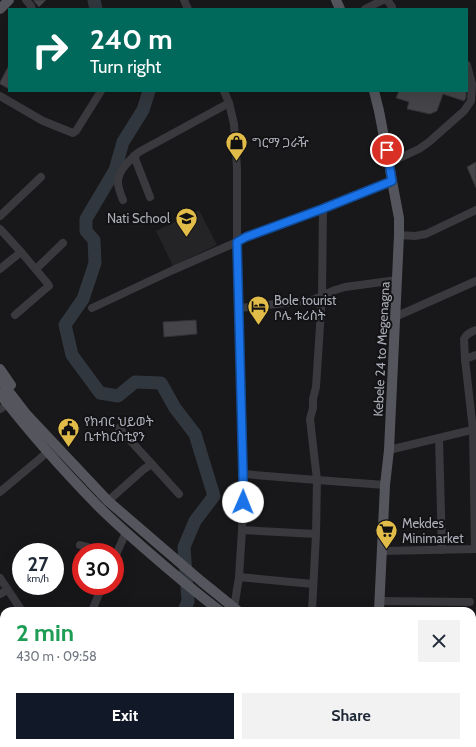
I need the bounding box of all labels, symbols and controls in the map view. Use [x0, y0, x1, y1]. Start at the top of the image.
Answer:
text: 240 m [90, 22, 173, 56]
icon: right [24, 24, 76, 76]
text: Turn right [90, 56, 161, 78]
shop icon: ግርማ ጋራዥ [223, 129, 249, 162]
pin [370, 133, 404, 167]
place label: ግርማ ጋራዥ [252, 134, 309, 150]
icon: arrive [376, 139, 398, 161]
school or university icon: Nati School [173, 205, 199, 238]
place label: Nati School [107, 210, 170, 226]
street label: Kebele 24 to Megenagna [369, 280, 393, 417]
place label: Bole tourist ቦሌ ቱሪስት [274, 292, 337, 323]
hotel icon: Bole tourist ቦሌ ቱሪስት [246, 294, 272, 327]
place label: የክብር ህይወት ቤተክርስቲያን [84, 413, 154, 444]
public building icon: የክብር ህይወት ቤተክርስቲያን [55, 415, 81, 448]
position arrow [222, 481, 264, 523]
place label: Mekdes Minimarket [402, 515, 464, 546]
supermarket icon: Mekdes Minimarket [373, 517, 399, 550]
speed limit sign: 30 [72, 543, 124, 595]
text: 27 [28, 552, 48, 576]
text: km/h [27, 572, 49, 585]
text: 2 min [16, 618, 74, 647]
button: close [418, 620, 460, 662]
text: 430 m · 09:58 [16, 648, 97, 664]
button: Exit [16, 693, 234, 739]
button: Share [242, 693, 460, 739]

